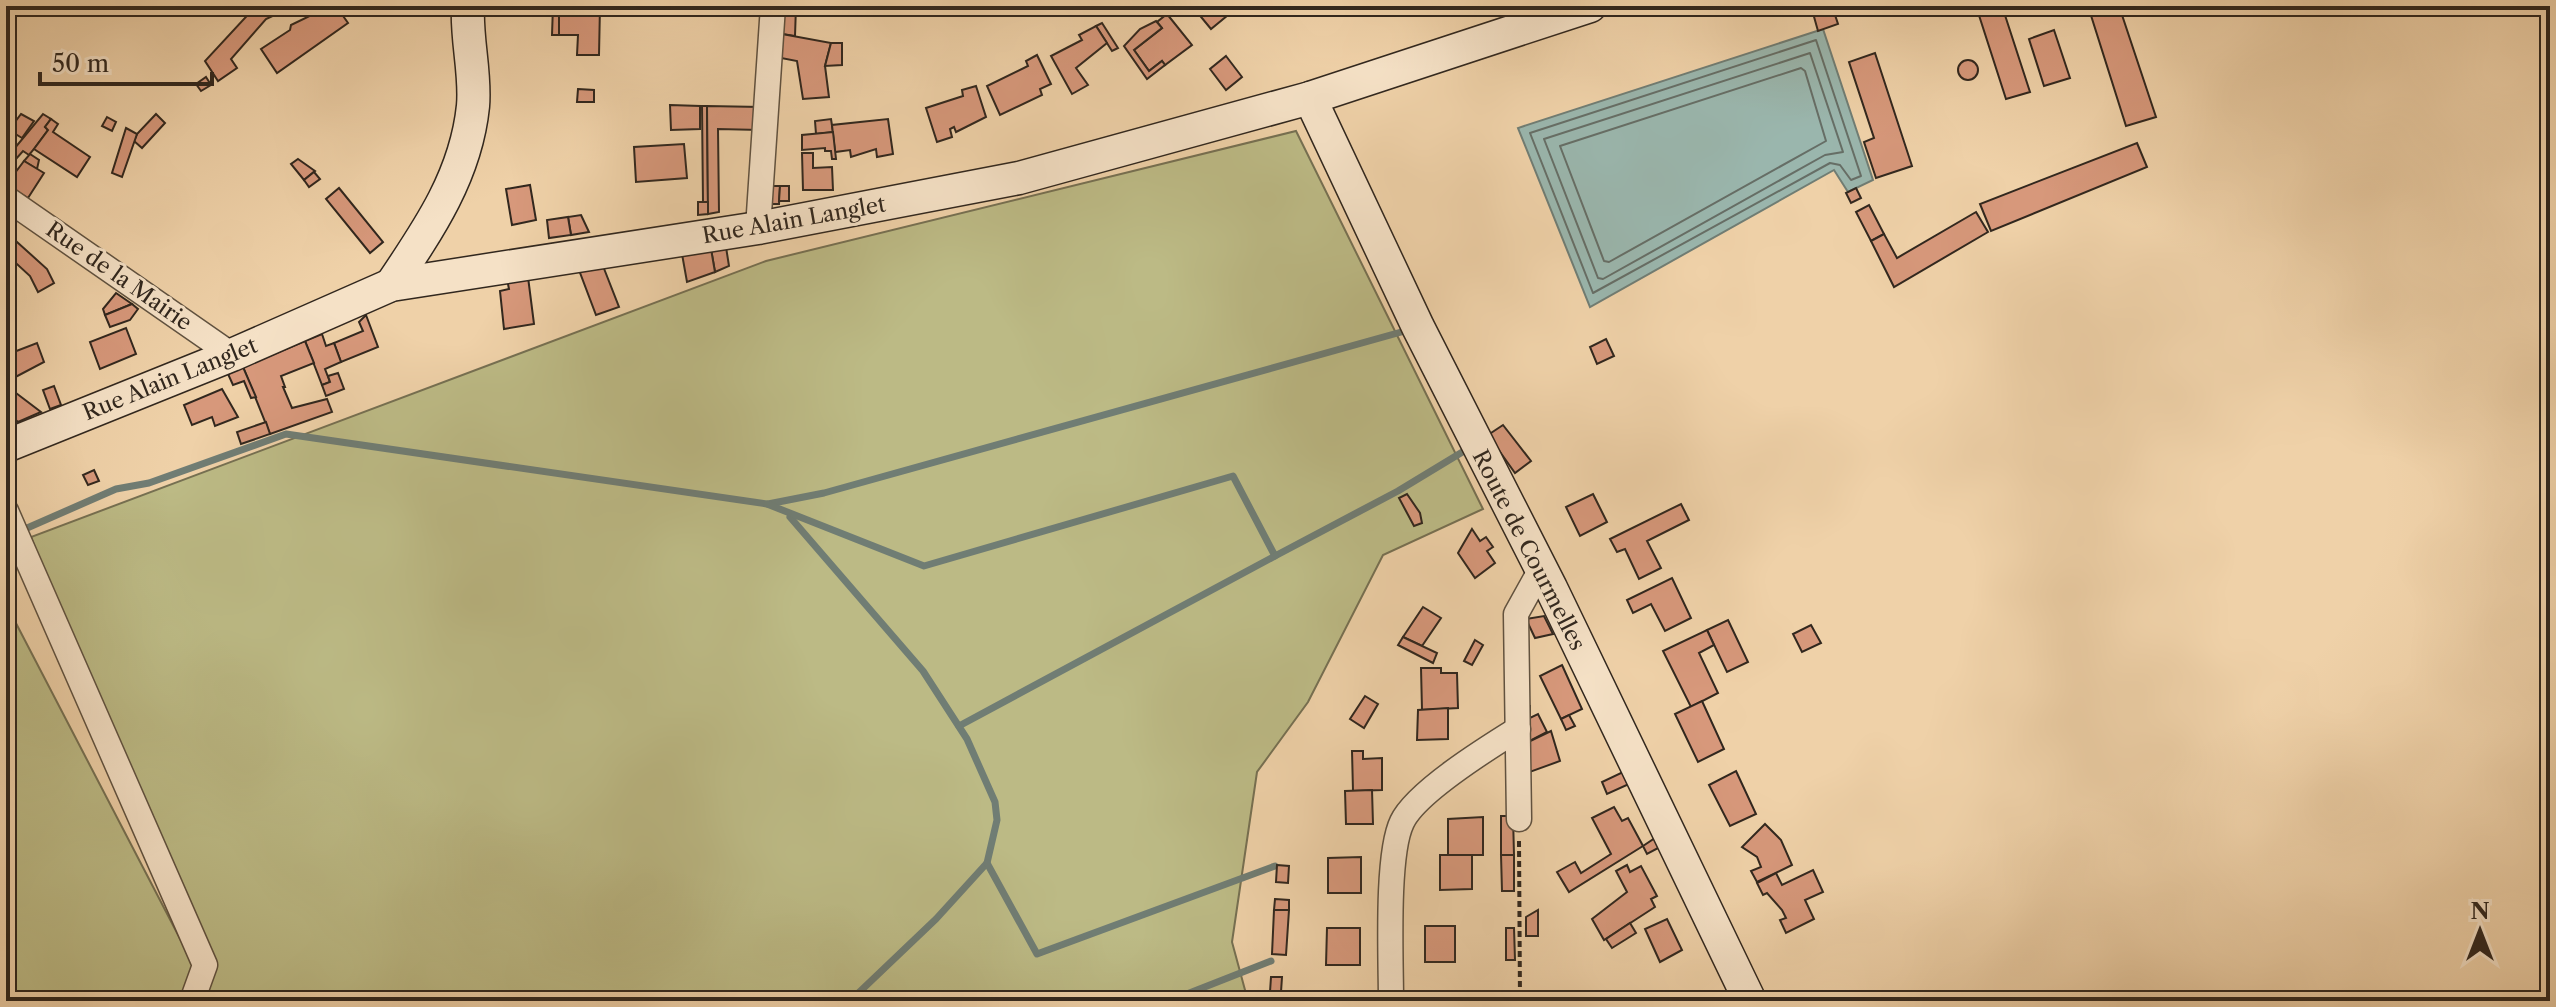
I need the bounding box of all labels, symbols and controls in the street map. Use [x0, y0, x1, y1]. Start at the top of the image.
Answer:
scale bar [40, 36, 212, 86]
text: 50 m [52, 49, 109, 78]
street label: Rue Alain Langlet [700, 191, 888, 249]
street label: Rue de la Mairie [41, 216, 197, 336]
street label: Rue Alain Langlet [79, 332, 261, 426]
street label: Route de Courmelles [1467, 445, 1591, 655]
north arrow [2440, 891, 2520, 971]
text: N [2470, 898, 2490, 925]

